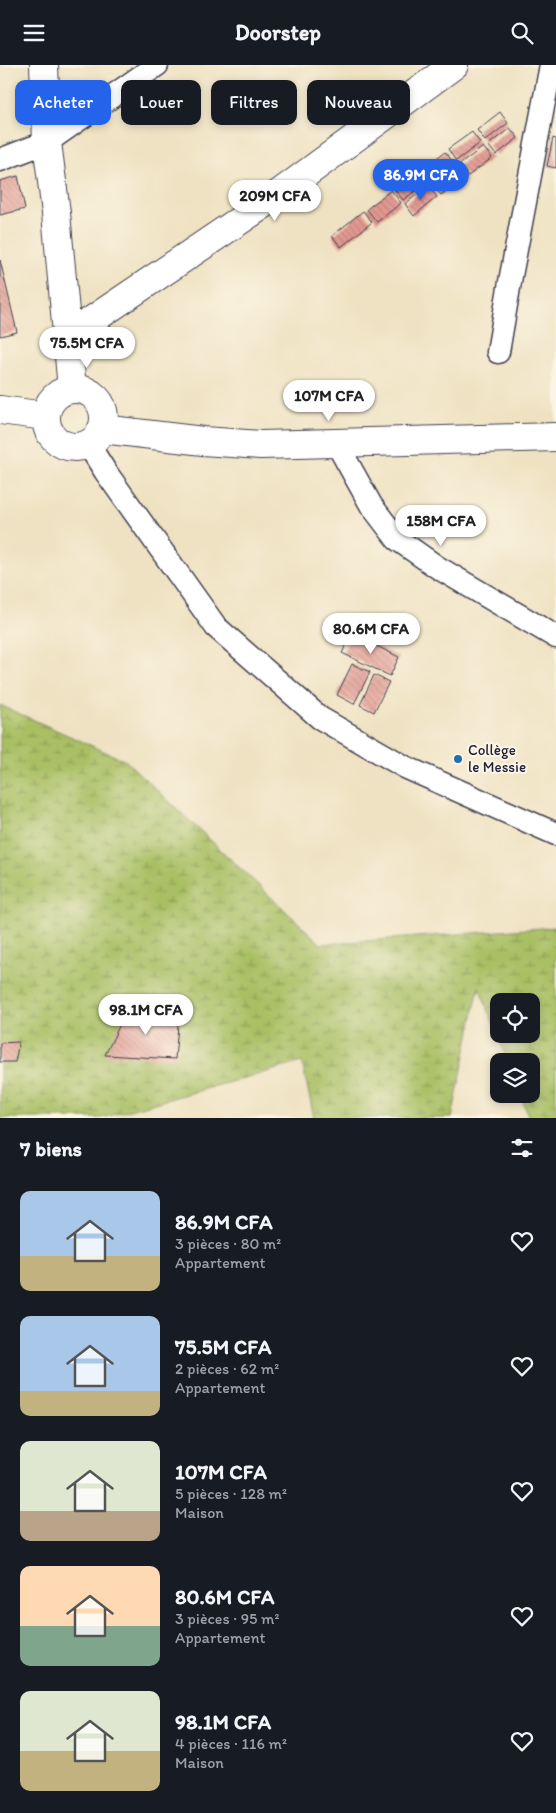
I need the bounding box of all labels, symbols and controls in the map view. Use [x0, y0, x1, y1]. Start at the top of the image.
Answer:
icon: menu [20, 19, 48, 47]
text: Doorstep [235, 19, 321, 46]
icon: search [508, 19, 536, 47]
chip: Acheter [15, 80, 111, 125]
chip: Louer [121, 80, 201, 125]
chip: Filtres [211, 80, 297, 125]
chip: Nouveau [307, 80, 410, 125]
pin: 86.9M CFA [364, 159, 478, 201]
text: 86.9M CFA [384, 165, 458, 184]
pin: 209M CFA [223, 179, 327, 222]
text: 209M CFA [239, 186, 311, 205]
pin: 75.5M CFA [30, 327, 144, 369]
text: 75.5M CFA [50, 333, 124, 352]
pin: 107M CFA [277, 379, 381, 422]
text: 107M CFA [294, 386, 364, 405]
pin: 158M CFA [389, 505, 493, 547]
text: 158M CFA [406, 511, 476, 530]
pin: 80.6M CFA [314, 613, 428, 655]
text: 80.6M CFA [333, 619, 409, 638]
place label: Collège le Messie [468, 741, 526, 776]
marker: Collège le Messie [452, 753, 464, 765]
pin: 98.1M CFA [89, 993, 203, 1036]
map controls [490, 993, 540, 1103]
button: locate [490, 993, 540, 1043]
text: 98.1M CFA [109, 1000, 183, 1019]
button: layers [490, 1053, 540, 1103]
icon: filters [508, 1134, 536, 1162]
text: 7 biens [20, 1136, 82, 1161]
text: 86.9M CFA [175, 1209, 273, 1234]
icon: home [60, 1211, 120, 1271]
icon: heart [508, 1227, 536, 1255]
text: 3 pièces · 80 m² [175, 1234, 281, 1253]
text: Appartement [175, 1253, 266, 1272]
text: 75.5M CFA [175, 1334, 271, 1359]
icon: home [60, 1336, 120, 1396]
icon: heart [508, 1352, 536, 1380]
text: 2 pièces · 62 m² [175, 1359, 279, 1378]
text: Appartement [175, 1378, 266, 1397]
text: 107M CFA [175, 1459, 267, 1484]
icon: home [60, 1461, 120, 1521]
icon: heart [508, 1477, 536, 1505]
text: 5 pièces · 128 m² [175, 1484, 287, 1503]
text: Maison [175, 1503, 224, 1522]
text: 80.6M CFA [175, 1584, 275, 1609]
icon: home [60, 1586, 120, 1646]
icon: heart [508, 1602, 536, 1630]
text: 3 pièces · 95 m² [175, 1609, 279, 1628]
text: Appartement [175, 1628, 266, 1647]
text: 98.1M CFA [175, 1709, 271, 1734]
icon: home [60, 1711, 120, 1771]
icon: heart [508, 1727, 536, 1755]
text: 4 pièces · 116 m² [175, 1734, 287, 1753]
text: Maison [175, 1753, 224, 1772]

